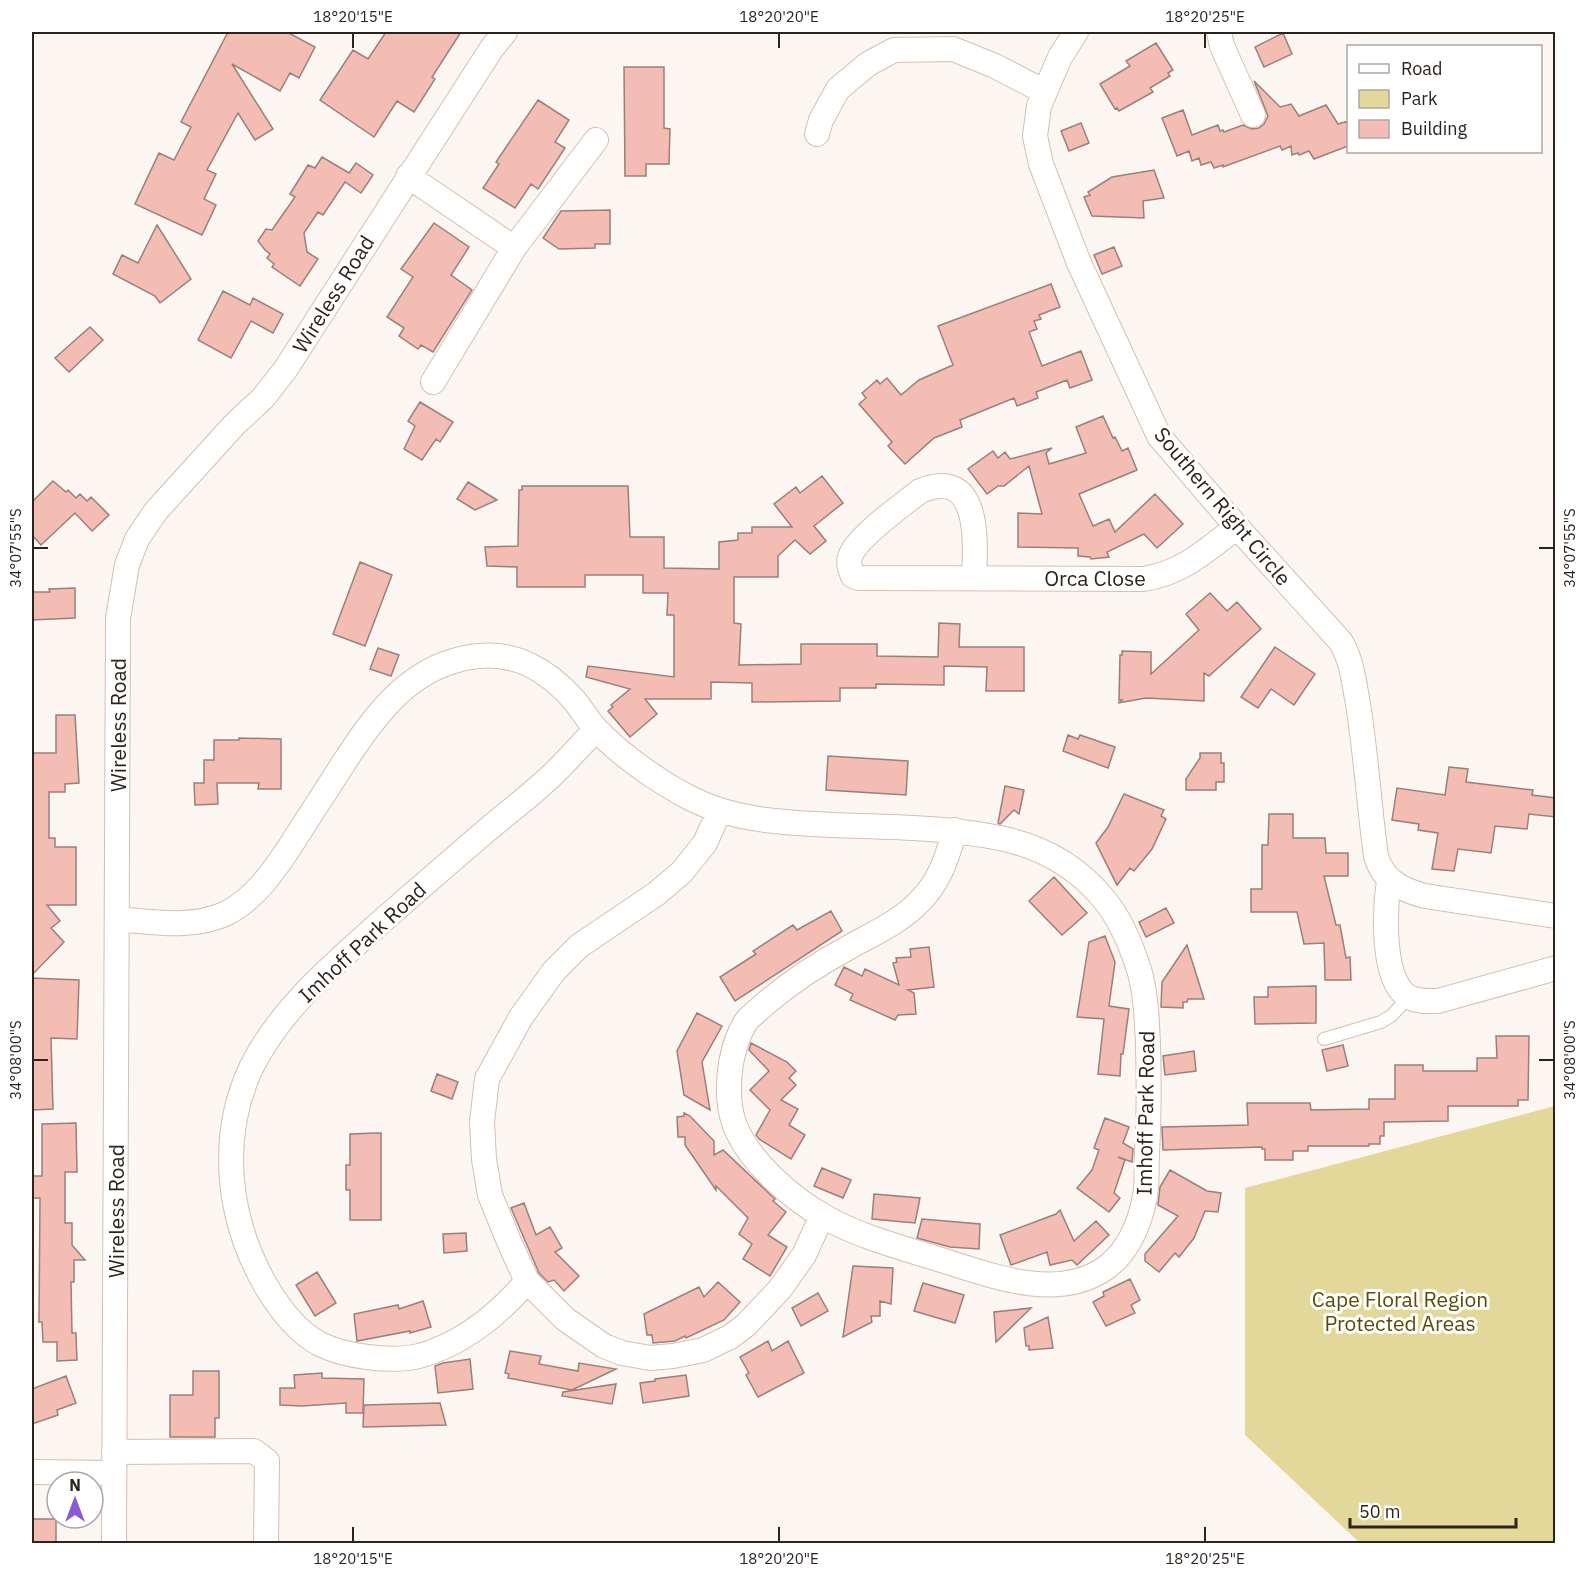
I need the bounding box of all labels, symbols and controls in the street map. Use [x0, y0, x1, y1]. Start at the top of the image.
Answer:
text: 18°20'15"E [313, 7, 393, 26]
text: 18°20'20"E [739, 7, 819, 26]
text: 18°20'25"E [1165, 7, 1245, 26]
legend [1347, 45, 1542, 153]
text: Road [1401, 57, 1442, 80]
text: Park [1401, 87, 1438, 110]
text: Building [1401, 117, 1468, 140]
street label: Wireless Road [286, 230, 380, 358]
street label: Southern Right Circle [1148, 421, 1298, 591]
text: 34°07'55"S [6, 508, 25, 588]
text: 34°07'55"S [1560, 508, 1579, 588]
street label: Orca Close [1044, 564, 1146, 592]
street label: Wireless Road [104, 658, 132, 792]
street label: Imhoff Park Road [292, 876, 432, 1008]
text: 34°08'00"S [6, 1020, 25, 1100]
text: 34°08'00"S [1560, 1020, 1579, 1100]
street label: Imhoff Park Road [1130, 1030, 1160, 1196]
street label: Wireless Road [102, 1144, 130, 1278]
park label: Cape Floral Region Protected Areas [1312, 1285, 1488, 1337]
north arrow [45, 1470, 105, 1530]
text: N [69, 1475, 81, 1495]
scale bar [1350, 1491, 1516, 1529]
text: 50 m [1359, 1500, 1401, 1523]
text: 18°20'15"E [313, 1549, 393, 1568]
text: 18°20'20"E [739, 1549, 819, 1568]
text: 18°20'25"E [1165, 1549, 1245, 1568]

